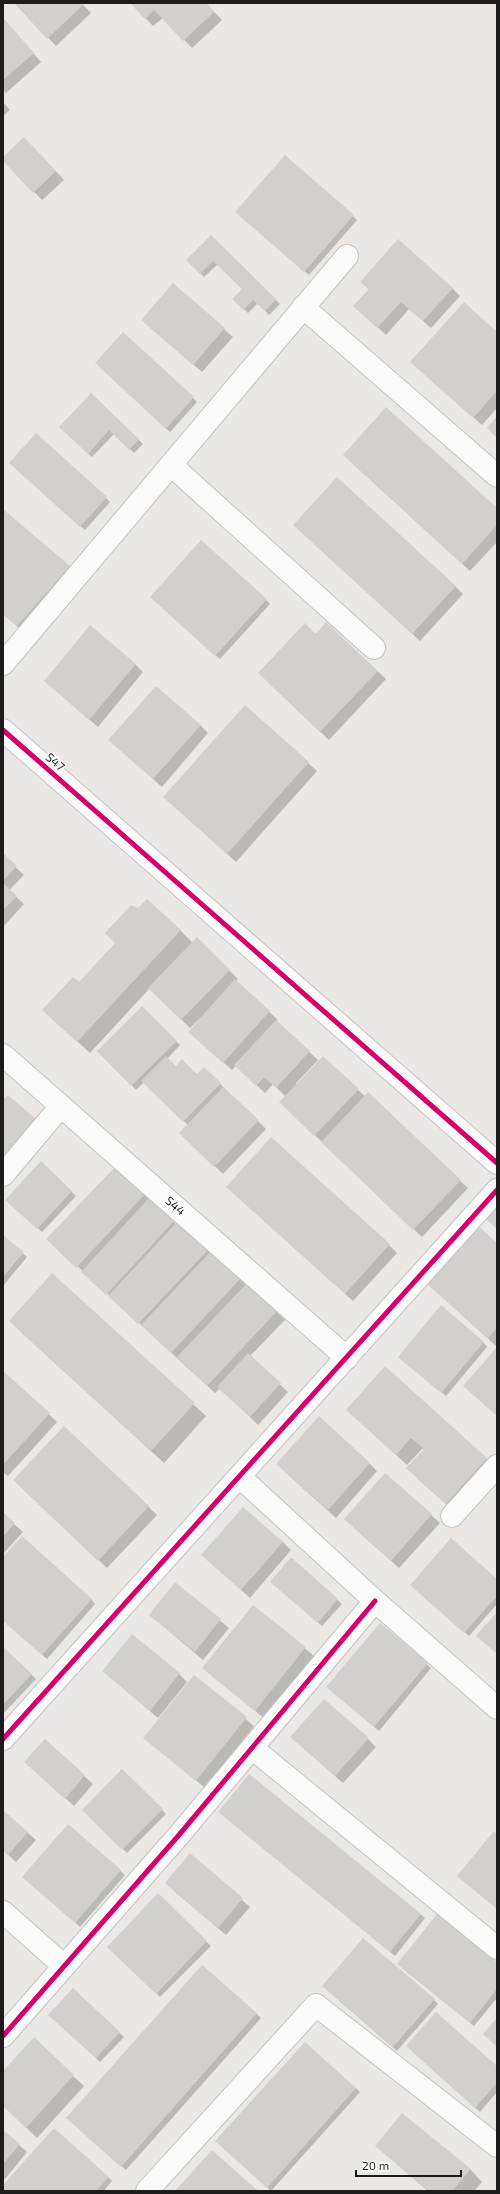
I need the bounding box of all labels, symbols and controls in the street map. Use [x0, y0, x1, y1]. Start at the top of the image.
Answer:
street label: S47 [43, 749, 68, 773]
street label: S44 [163, 1193, 188, 1218]
scale bar [356, 2152, 461, 2178]
text: 20 m [362, 2158, 389, 2172]

